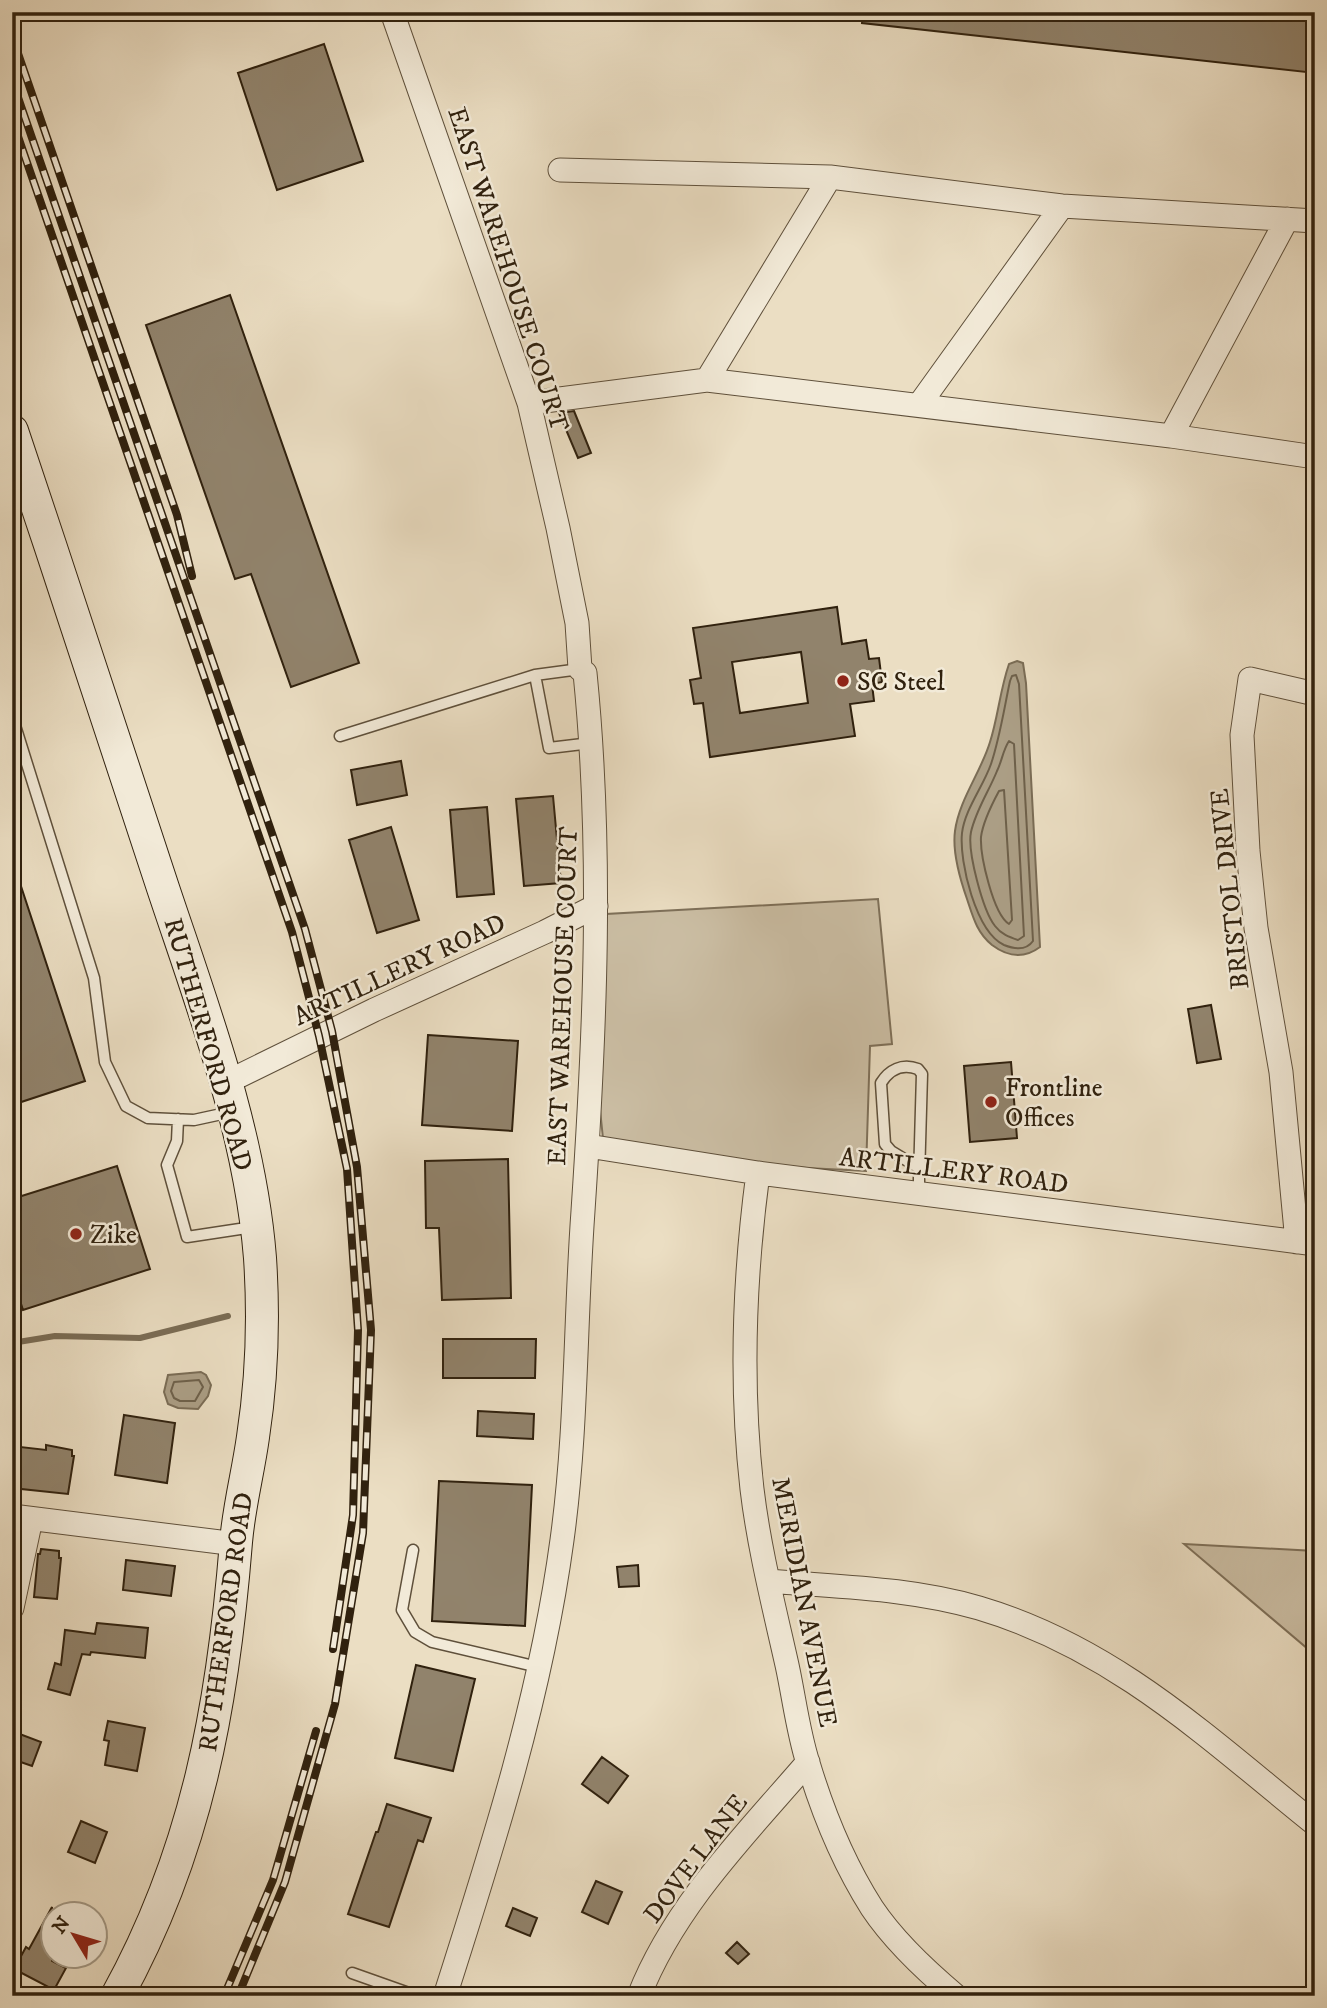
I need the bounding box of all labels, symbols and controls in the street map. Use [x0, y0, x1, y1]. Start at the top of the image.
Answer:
street label: EAST WAREHOUSE COURT [439, 103, 576, 436]
place label: SC Steel [857, 666, 945, 699]
marker: SC Steel [835, 673, 851, 689]
street label: BRISTOL DRIVE [1204, 787, 1257, 991]
street label: EAST WAREHOUSE COURT [541, 826, 586, 1166]
street label: ARTILLERY ROAD [288, 907, 511, 1034]
street label: RUTHERFORD ROAD [156, 914, 259, 1175]
place label: Frontline Offices [1005, 1072, 1103, 1135]
marker: Frontline Offices [983, 1094, 999, 1110]
street label: ARTILLERY ROAD [837, 1141, 1070, 1202]
place label: Zike [90, 1219, 137, 1252]
marker: Zike [68, 1226, 84, 1242]
street label: MERIDIAN AVENUE [763, 1474, 844, 1730]
street label: RUTHERFORD ROAD [192, 1490, 261, 1754]
street label: DOVE LANE [637, 1788, 756, 1930]
north arrow [38, 1899, 108, 1969]
text: N [48, 1912, 76, 1939]

